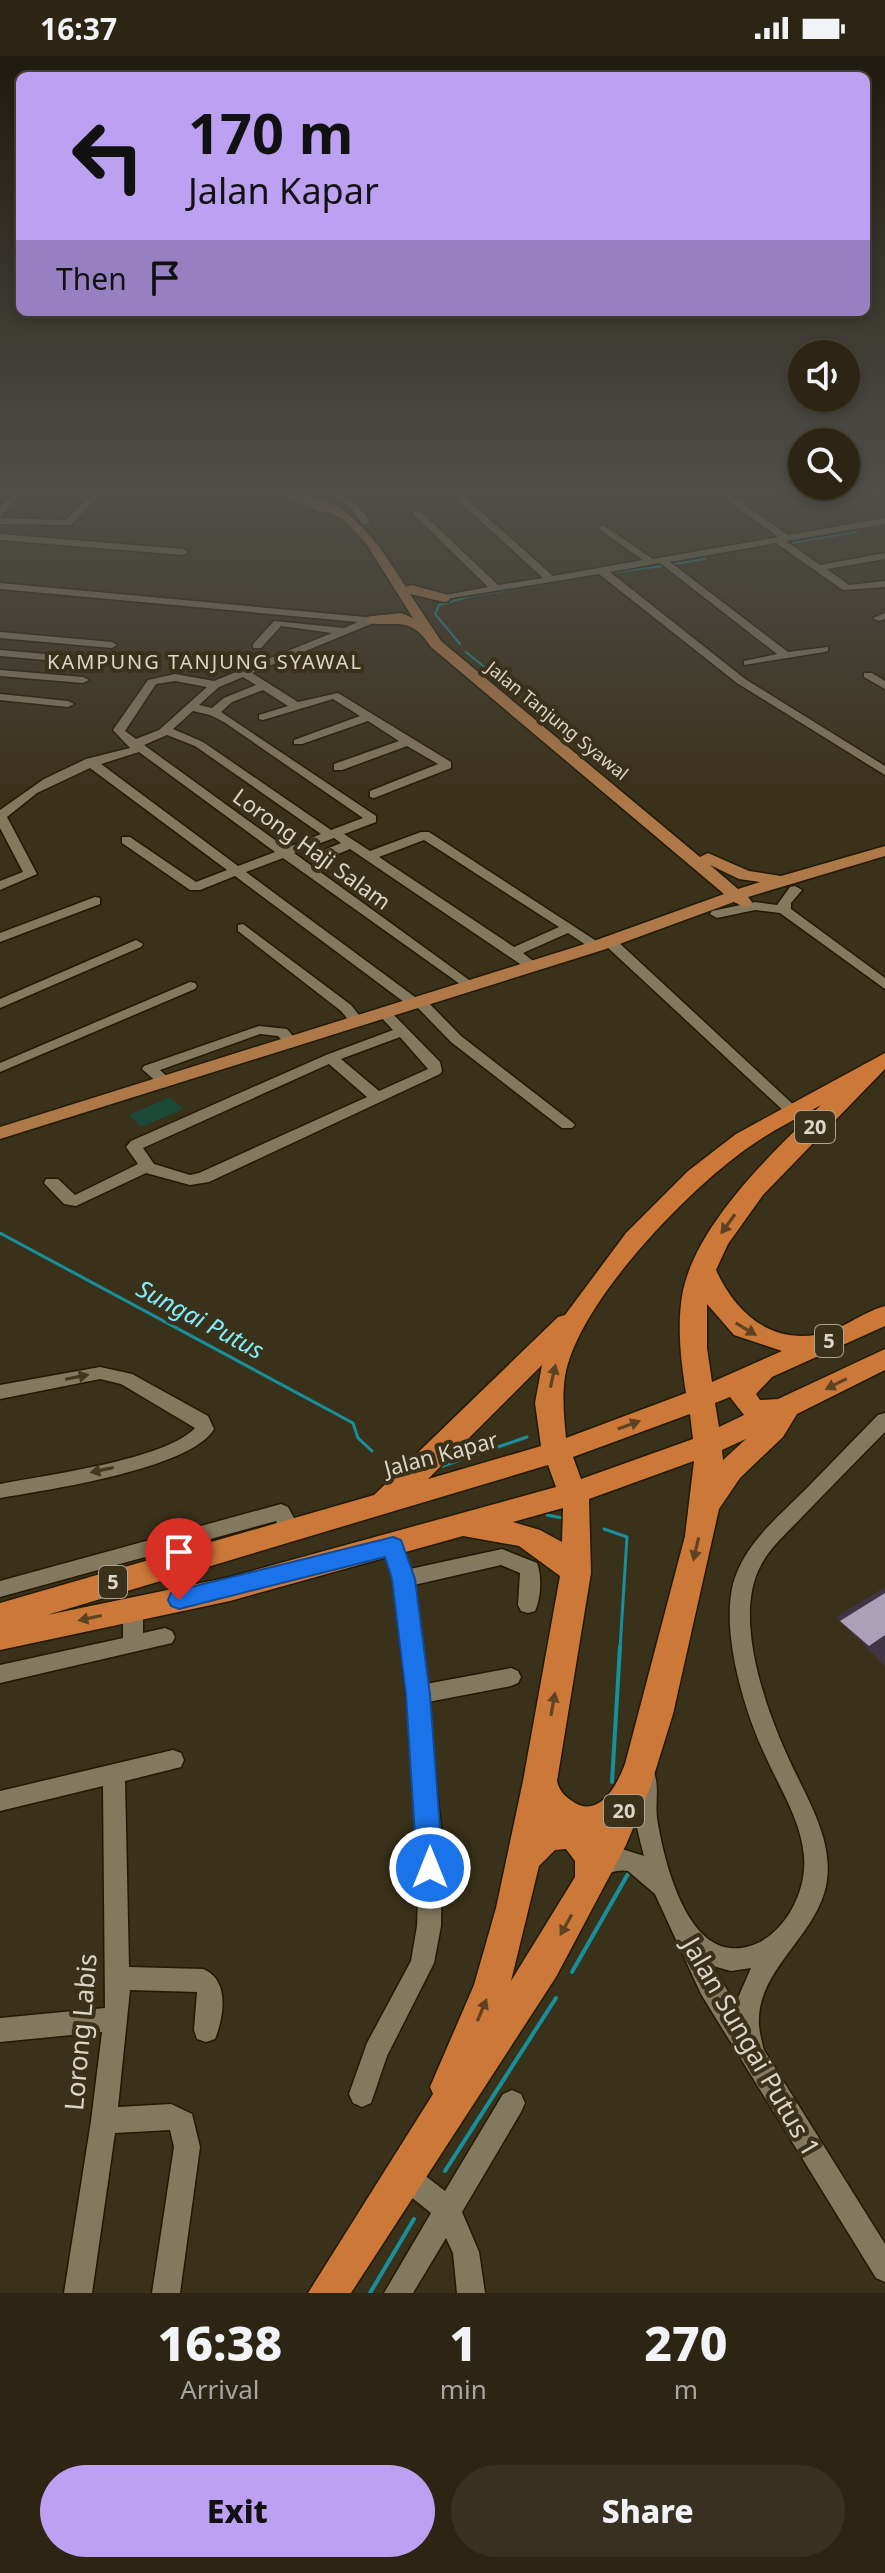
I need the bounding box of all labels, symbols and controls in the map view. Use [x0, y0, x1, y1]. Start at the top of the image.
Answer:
text: 16:37 [40, 8, 117, 49]
text: 170 m [188, 94, 353, 170]
icon: left [56, 104, 160, 208]
text: Jalan Kapar [188, 166, 379, 215]
icon: arrive [143, 256, 187, 300]
text: Then [56, 258, 127, 299]
map controls [788, 340, 860, 500]
button: sound [788, 340, 860, 412]
button: search [788, 428, 860, 500]
district label: KAMPUNG TANJUNG SYAWAL [47, 648, 363, 675]
street label: Jalan Tanjung Syawal [480, 654, 634, 785]
street label: Lorong Haji Salam [228, 781, 398, 916]
road number: 20 [795, 1111, 835, 1143]
one-way arrow [720, 1213, 736, 1235]
water label: Sungai Putus [131, 1271, 270, 1366]
one-way arrow [735, 1322, 757, 1336]
road number: 5 [815, 1325, 843, 1357]
one-way arrow [547, 1363, 560, 1388]
one-way arrow [64, 1371, 89, 1383]
one-way arrow [824, 1377, 848, 1391]
one-way arrow [617, 1418, 641, 1431]
street label: Jalan Kapar [379, 1423, 501, 1483]
one-way arrow [89, 1464, 114, 1477]
pin [145, 1518, 213, 1600]
icon: arrive [157, 1530, 201, 1574]
one-way arrow [689, 1537, 701, 1562]
road number: 5 [99, 1566, 127, 1598]
one-way arrow [77, 1612, 102, 1625]
one-way arrow [547, 1692, 560, 1717]
road number: 20 [604, 1795, 644, 1827]
position arrow [388, 1826, 472, 1910]
one-way arrow [559, 1914, 573, 1937]
street label: Jalan Sungai Putus 1 [673, 1928, 829, 2163]
street label: Lorong Labis [55, 1952, 105, 2112]
one-way arrow [475, 1998, 488, 2022]
text: 16:38 [158, 2310, 282, 2375]
text: 1 [449, 2310, 477, 2375]
text: 270 [644, 2310, 727, 2375]
text: Arrival [180, 2371, 259, 2407]
text: min [440, 2371, 487, 2407]
text: m [674, 2371, 698, 2407]
button: Exit [40, 2465, 435, 2557]
button: Share [451, 2465, 845, 2557]

